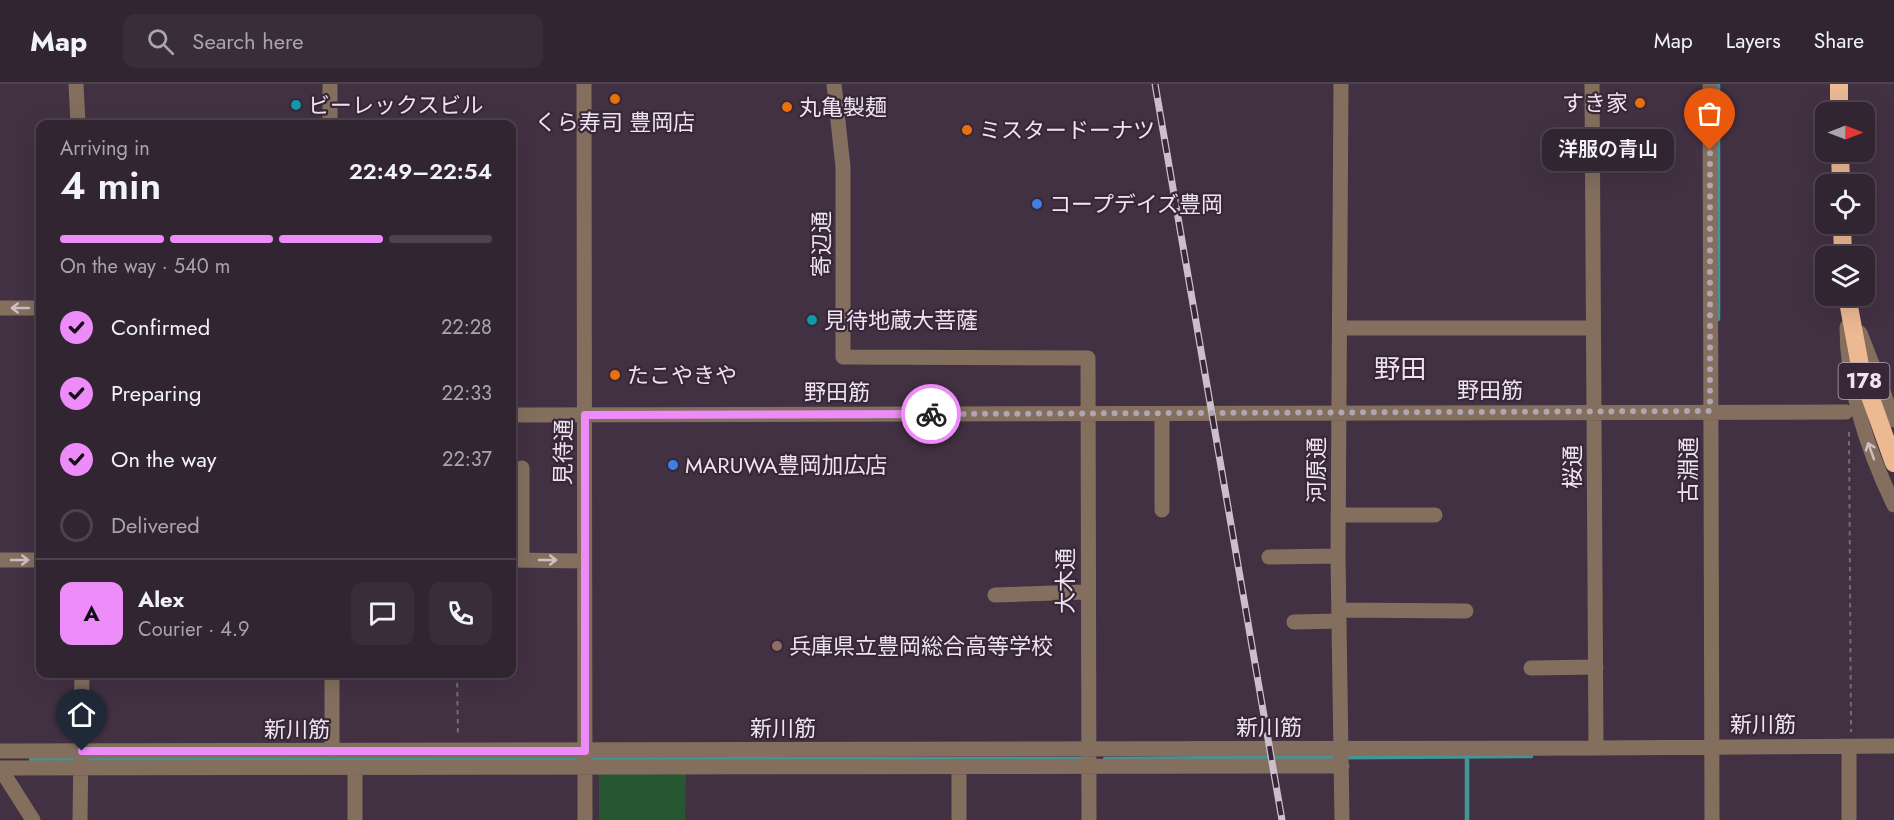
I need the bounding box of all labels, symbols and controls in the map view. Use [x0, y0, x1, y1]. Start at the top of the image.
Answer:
search box [123, 14, 543, 68]
text: Map [30, 21, 87, 62]
icon: search [144, 25, 177, 58]
text: Search here [192, 25, 304, 57]
text: Map [1654, 26, 1693, 56]
text: Layers [1726, 26, 1781, 56]
text: Share [1814, 26, 1864, 56]
place label: すき家 [1562, 87, 1628, 119]
pin [1684, 88, 1735, 150]
place label: ビーレックスビル [308, 89, 483, 121]
place label: 丸亀製麺 [799, 91, 887, 123]
marker: くら寿司 豊岡店 [608, 92, 622, 106]
marker: すき家 [1633, 96, 1647, 110]
icon: bag [1693, 97, 1726, 130]
marker: ビーレックスビル [289, 98, 303, 112]
marker: 丸亀製麺 [780, 100, 794, 114]
north arrow [1815, 102, 1875, 162]
map controls [1815, 102, 1875, 306]
place label: くら寿司 豊岡店 [535, 106, 695, 138]
place label: ミスタードーナツ [979, 114, 1155, 146]
marker: ミスタードーナツ [960, 123, 974, 137]
callout: 洋服の青山 [1542, 129, 1674, 171]
text: Arriving in [60, 134, 150, 163]
text: 洋服の青山 [1558, 135, 1658, 164]
text: 22:49–22:54 [349, 155, 492, 187]
text: 4 min [60, 157, 161, 214]
button: locate [1815, 174, 1875, 234]
place label: コープデイズ豊岡 [1049, 188, 1223, 220]
marker: コープデイズ豊岡 [1030, 197, 1044, 211]
street label: 寄辺通 [805, 211, 837, 277]
button: layers [1815, 246, 1875, 306]
text: On the way · 540 m [60, 252, 230, 281]
one-way arrow [11, 302, 31, 314]
place label: 見待地蔵大菩薩 [824, 304, 978, 336]
icon: check [60, 311, 93, 344]
text: Confirmed [111, 311, 210, 343]
text: 22:28 [441, 313, 492, 342]
marker: 見待地蔵大菩薩 [805, 313, 819, 327]
district label: 野田 [1374, 350, 1426, 388]
place label: たこやきや [627, 359, 737, 391]
road number: 178 [1838, 363, 1890, 399]
marker: たこやきや [608, 368, 622, 382]
street label: 野田筋 [1457, 374, 1523, 406]
street label: 野田筋 [804, 376, 870, 408]
icon: check [60, 377, 93, 410]
text: Preparing [111, 377, 202, 409]
text: 22:33 [441, 379, 492, 408]
courier [901, 384, 961, 444]
icon: bike [915, 398, 948, 431]
street label: 見待通 [546, 419, 580, 485]
street label: 河原通 [1300, 437, 1332, 503]
street label: 古淵通 [1672, 437, 1704, 503]
one-way arrow [1865, 442, 1876, 461]
icon: check [60, 443, 93, 476]
text: On the way [111, 443, 216, 475]
text: 22:37 [442, 445, 492, 474]
street label: 桜通 [1556, 445, 1588, 489]
place label: MARUWA豊岡加広店 [685, 449, 888, 481]
marker: MARUWA豊岡加広店 [666, 458, 680, 472]
text: Delivered [111, 509, 200, 541]
street label: 大木通 [1049, 548, 1081, 614]
one-way arrow [10, 554, 30, 566]
one-way arrow [537, 554, 557, 566]
button: chat [351, 582, 414, 645]
button: phone [429, 582, 492, 645]
text: Alex [138, 583, 184, 615]
text: A [83, 597, 100, 629]
text: Courier · 4.9 [138, 615, 250, 644]
place label: 兵庫県立豊岡総合高等学校 [789, 630, 1053, 662]
marker: 兵庫県立豊岡総合高等学校 [770, 639, 784, 653]
pin [56, 689, 107, 751]
icon: home [65, 698, 98, 731]
street label: 新川筋 [1730, 708, 1796, 740]
street label: 新川筋 [1236, 711, 1302, 743]
street label: 新川筋 [750, 712, 816, 744]
street label: 新川筋 [264, 713, 330, 745]

